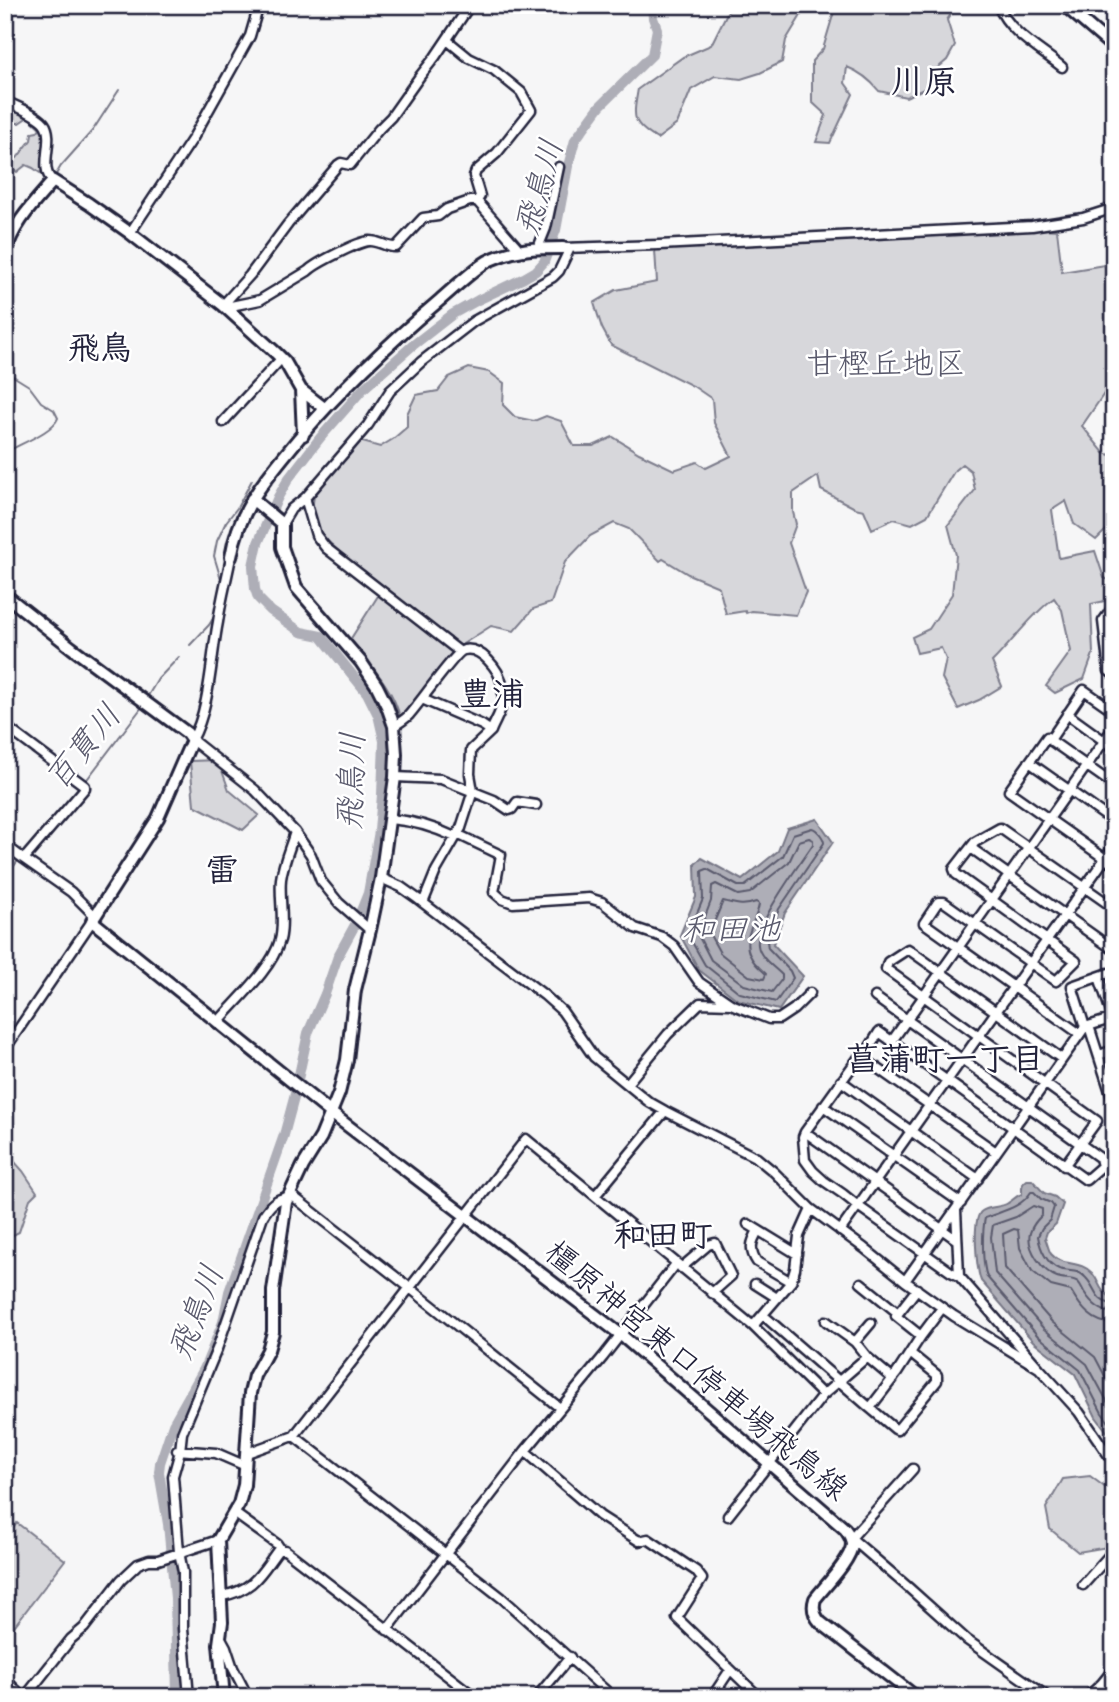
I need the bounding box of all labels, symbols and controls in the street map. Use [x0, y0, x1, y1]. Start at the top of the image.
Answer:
district label: 川原 [891, 61, 957, 109]
water label: 飛鳥川 [505, 134, 579, 242]
district label: 飛鳥 [67, 327, 133, 375]
park label: 甘樫丘地区 [806, 343, 966, 390]
district label: 豊浦 [459, 673, 525, 721]
water label: 百貫川 [35, 695, 135, 802]
water label: 飛鳥川 [328, 731, 380, 831]
district label: 雷 [206, 849, 239, 897]
water label: 和田池 [682, 908, 782, 956]
district label: 菖蒲町一丁目 [846, 1038, 1044, 1086]
district label: 和田町 [614, 1214, 713, 1262]
street label: 橿原神宮東口停車場飛鳥線 [533, 1231, 857, 1514]
water label: 飛鳥川 [159, 1259, 239, 1368]

